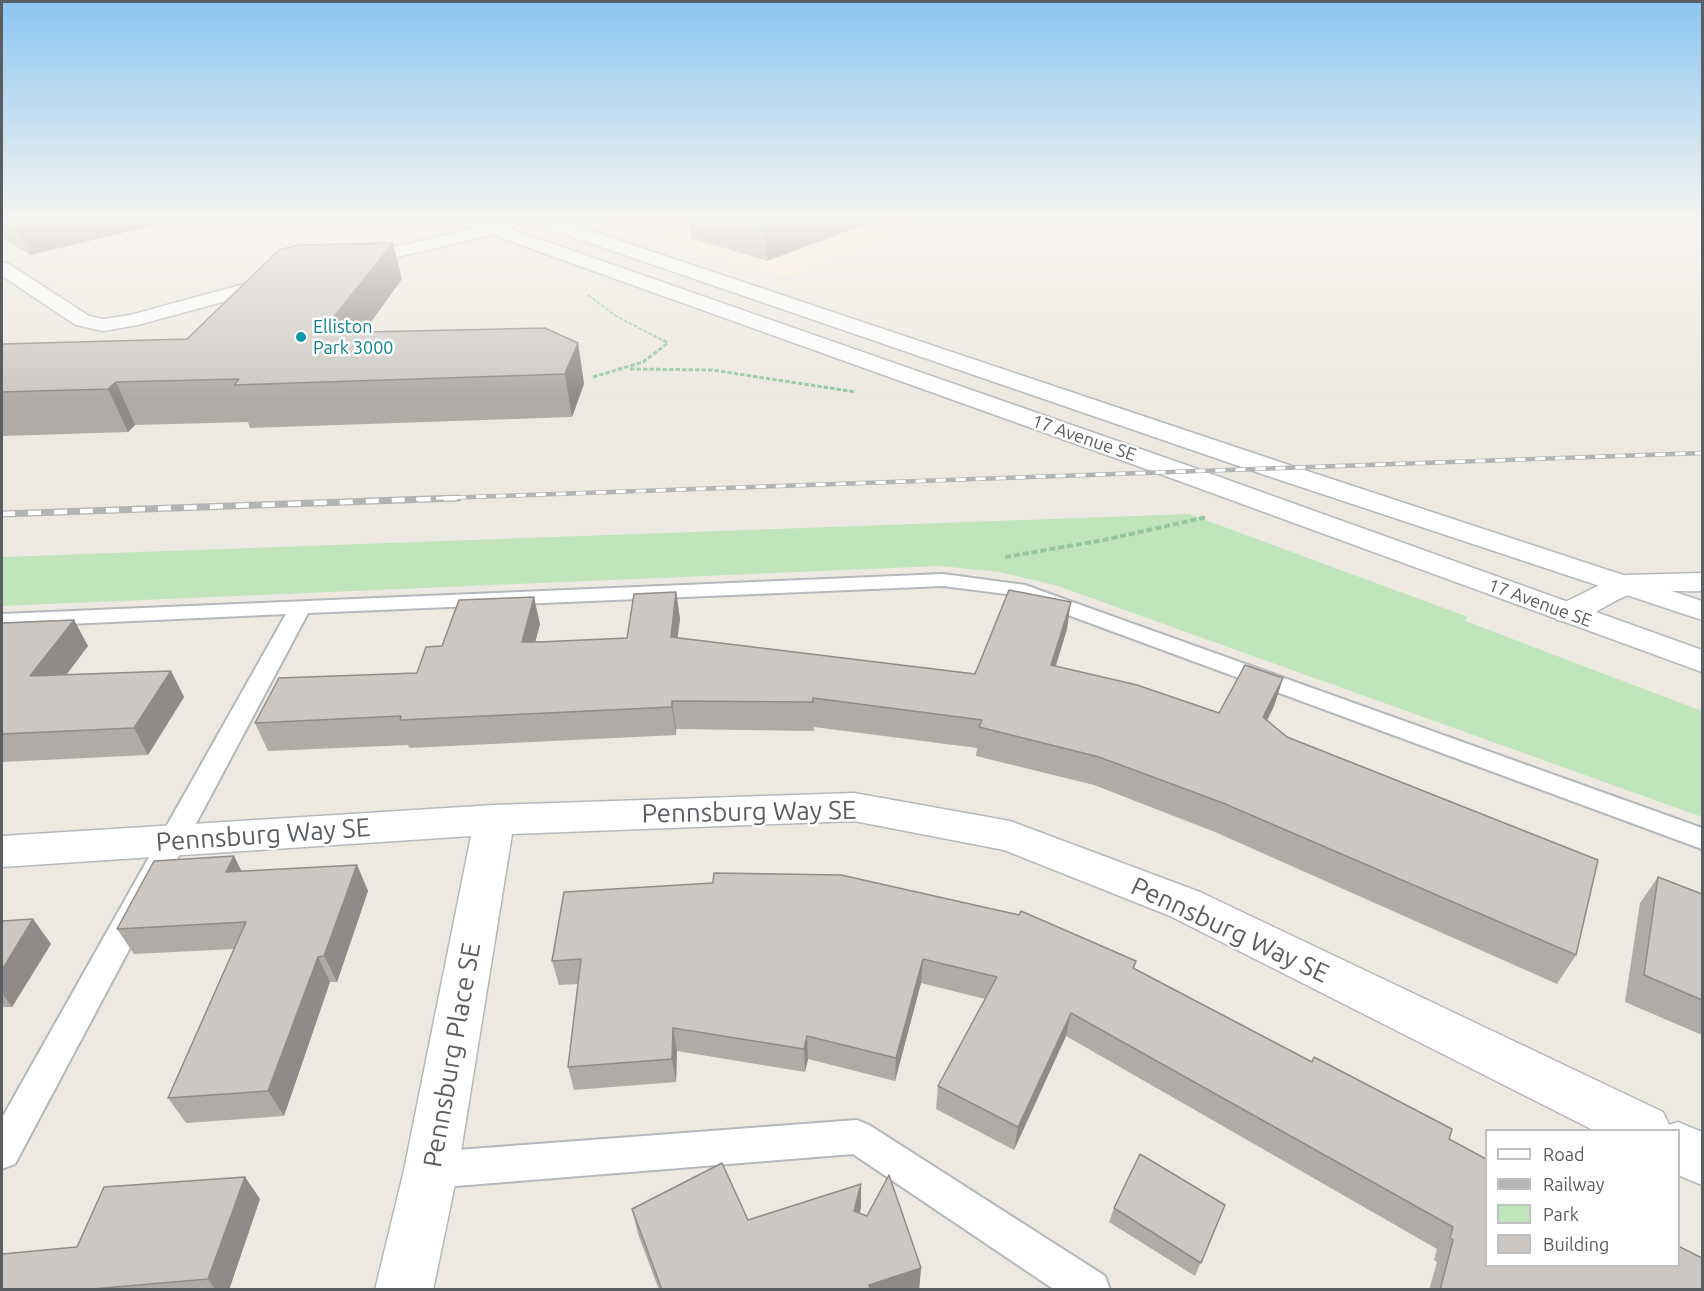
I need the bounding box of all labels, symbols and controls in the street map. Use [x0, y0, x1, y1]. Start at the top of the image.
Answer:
place label: Elliston Park 3000 [313, 316, 393, 358]
marker: Elliston Park 3000 [294, 330, 308, 344]
street label: 17 Avenue SE [1029, 410, 1139, 466]
street label: 17 Avenue SE [1485, 574, 1595, 632]
street label: Pennsburg Way SE [641, 795, 857, 829]
street label: Pennsburg Way SE [155, 812, 371, 858]
street label: Pennsburg Way SE [1126, 870, 1334, 990]
street label: Pennsburg Place SE [417, 940, 487, 1170]
legend [1485, 1129, 1680, 1267]
text: Road [1543, 1144, 1585, 1164]
text: Railway [1543, 1174, 1604, 1194]
text: Park [1543, 1204, 1579, 1224]
text: Building [1543, 1234, 1609, 1254]

